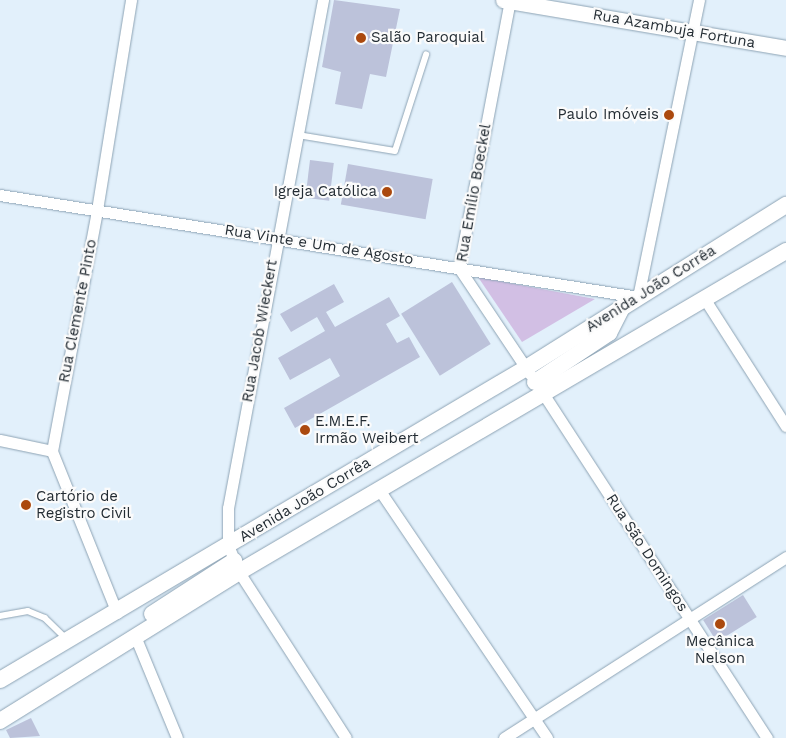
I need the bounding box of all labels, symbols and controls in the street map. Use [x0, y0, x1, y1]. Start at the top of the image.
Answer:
street label: Rua Azambuja Fortuna [591, 6, 757, 52]
place label: Salão Paroquial [371, 29, 484, 47]
marker: Salão Paroquial [355, 32, 367, 44]
place label: Paulo Imóveis [557, 106, 659, 124]
marker: Paulo Imóveis [663, 109, 675, 121]
street label: Rua Emílio Boeckel [453, 122, 495, 264]
place label: Igreja Católica [273, 183, 377, 201]
marker: Igreja Católica [381, 186, 393, 198]
street label: Rua Vinte e Um de Agosto [222, 221, 416, 269]
street label: Rua Clemente Pinto [55, 238, 101, 384]
street label: Avenida João Corrêa [582, 241, 720, 337]
street label: Rua Jacob Wieckert [238, 258, 282, 404]
place label: E.M.E.F. Irmão Weibert [315, 412, 419, 447]
marker: E.M.E.F. Irmão Weibert [299, 424, 311, 436]
street label: Avenida João Corrêa [236, 454, 374, 546]
place label: Cartório de Registro Civil [36, 487, 131, 522]
street label: Rua São Domingos [602, 491, 692, 615]
marker: Cartório de Registro Civil [20, 499, 32, 511]
marker: Mecânica Nelson [714, 618, 726, 630]
place label: Mecânica Nelson [686, 632, 754, 667]

